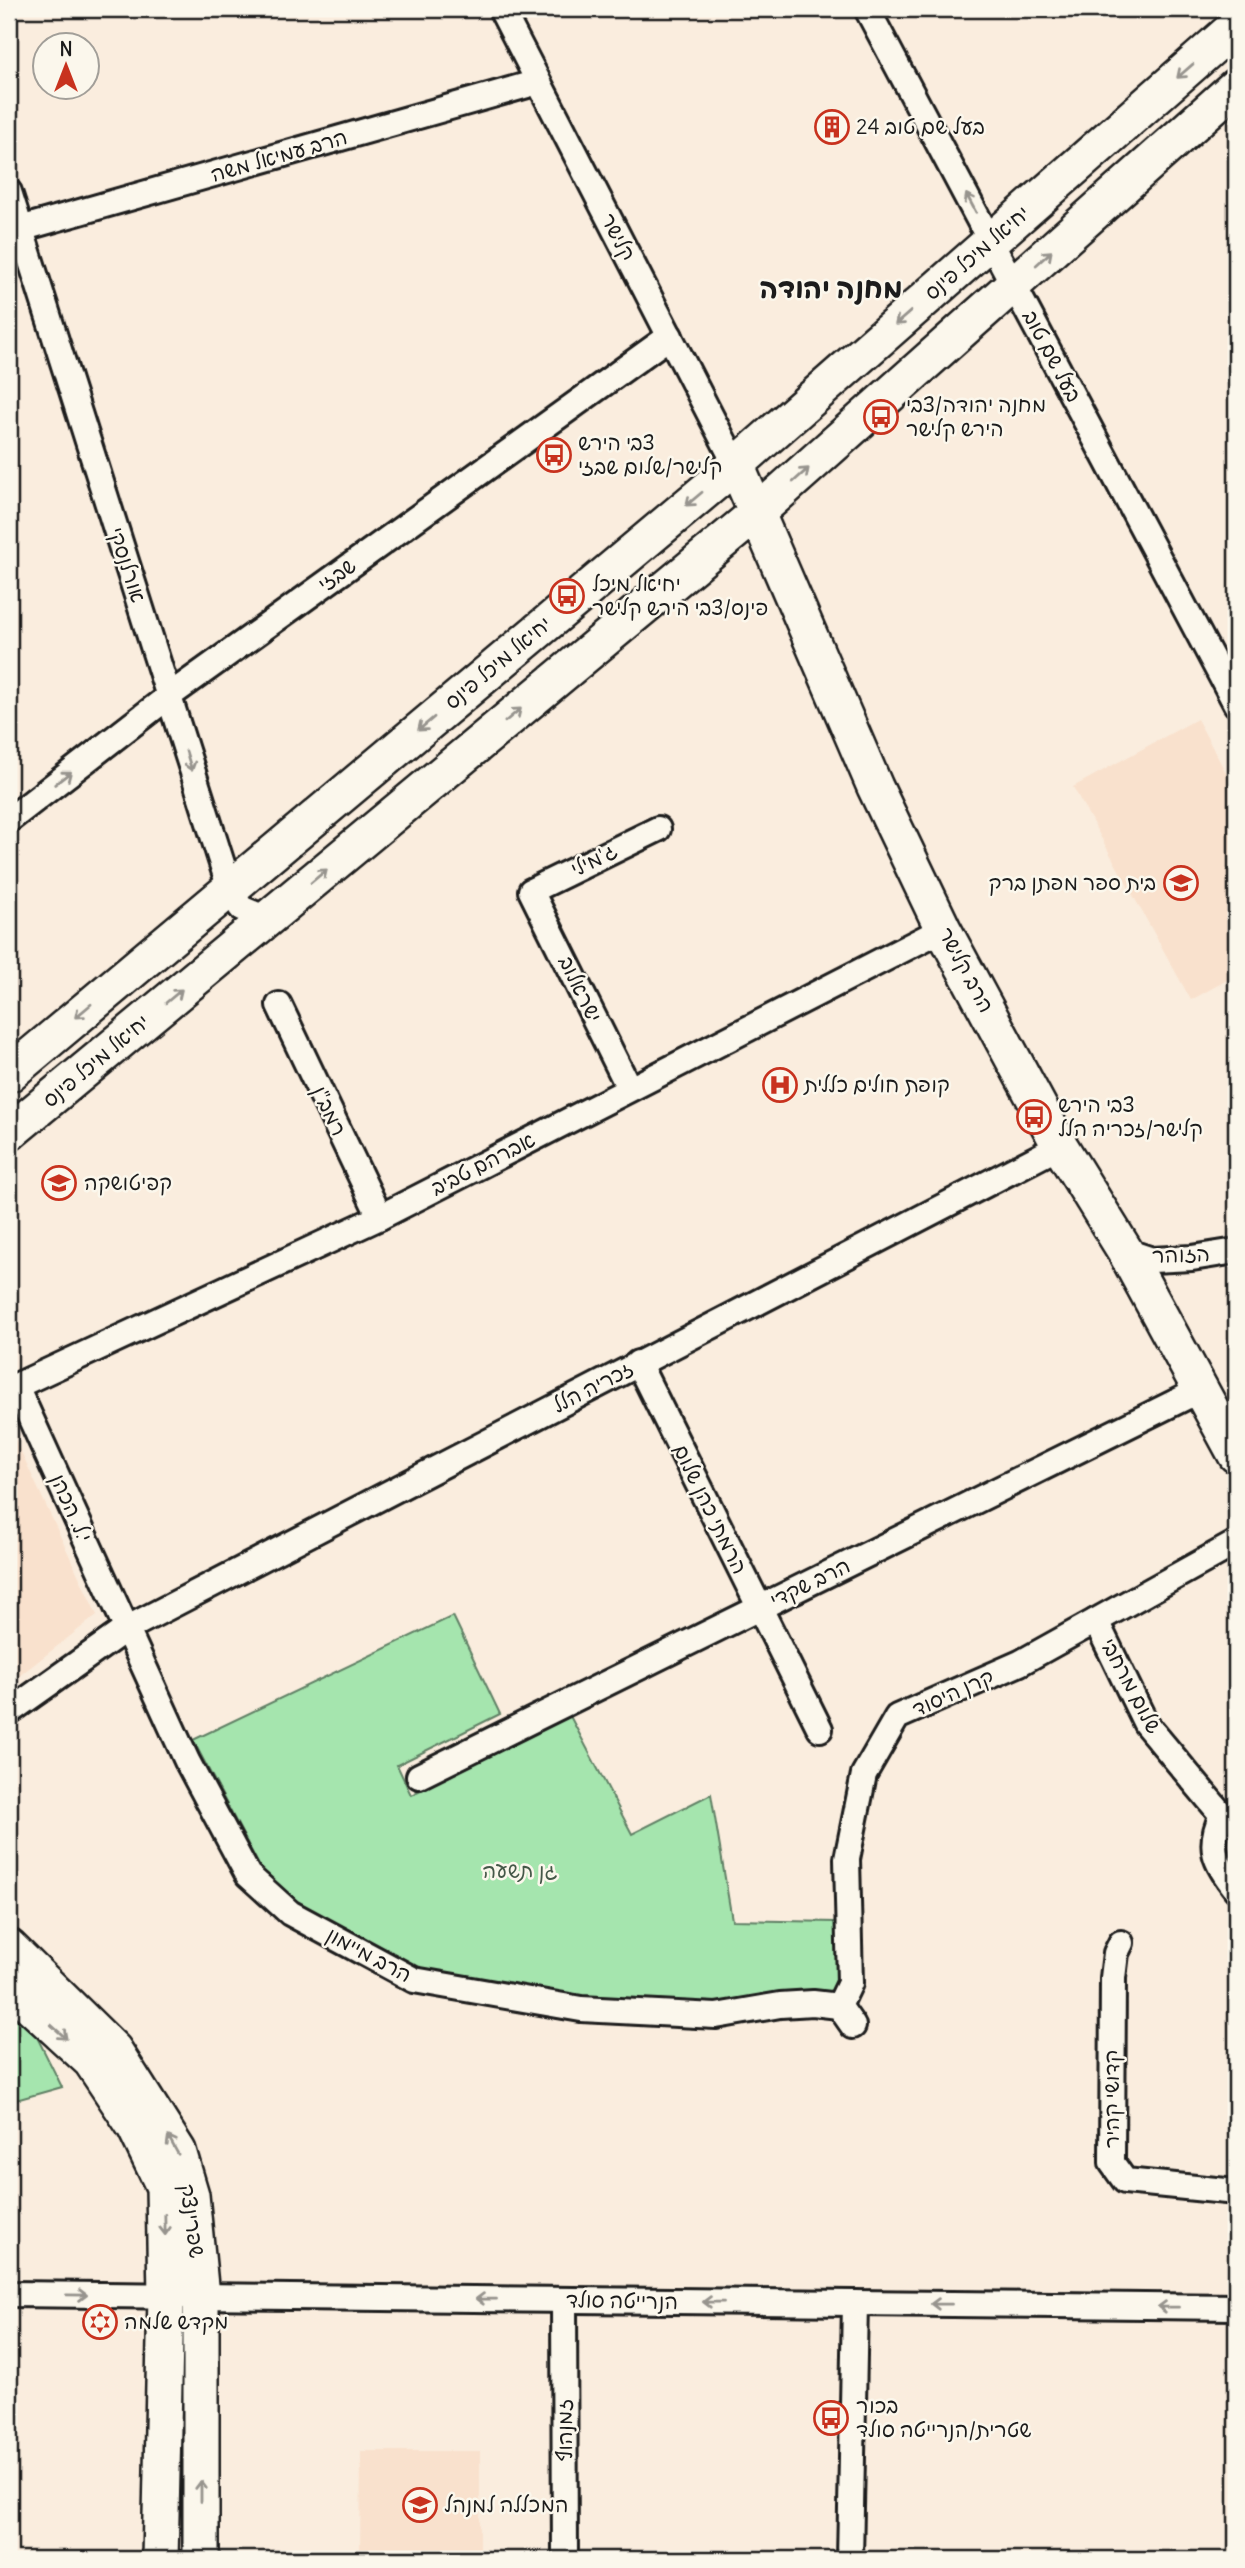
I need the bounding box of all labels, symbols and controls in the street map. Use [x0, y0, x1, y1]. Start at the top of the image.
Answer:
north arrow [32, 32, 102, 102]
text: N [59, 37, 73, 61]
one-way arrow [1176, 63, 1194, 79]
building icon: בעל שם טוב 24 [813, 108, 851, 146]
place label: בעל שם טוב 24 [856, 113, 985, 140]
street label: הרב עמיאל משה [208, 123, 350, 188]
one-way arrow [964, 193, 978, 213]
street label: יחיאל מיכל פינס [918, 199, 1035, 306]
street label: קלישר [595, 208, 642, 265]
one-way arrow [1035, 250, 1052, 267]
district label: מחנה יהודה [759, 270, 903, 306]
street label: בעל שם טוב [1017, 305, 1088, 406]
one-way arrow [894, 310, 912, 326]
place label: מחנה יהודה/צבי הירש קלישר [906, 391, 1046, 442]
bus stop icon: מחנה יהודה/צבי הירש קלישר [862, 398, 900, 436]
place label: צבי הירש קלישר/שלום שבזי [578, 429, 722, 480]
bus stop icon: צבי הירש קלישר/שלום שבזי [535, 436, 573, 474]
one-way arrow [791, 467, 809, 483]
one-way arrow [686, 491, 704, 507]
street label: אורלנסקי [103, 524, 152, 606]
street label: שבזי [312, 552, 361, 597]
place label: יחיאל מיכל פינס/צבי הירש קלישר [592, 570, 768, 621]
bus stop icon: יחיאל מיכל פינס/צבי הירש קלישר [548, 577, 586, 615]
street label: יחיאל מיכל פינס [439, 610, 557, 715]
one-way arrow [504, 707, 522, 723]
one-way arrow [417, 716, 435, 732]
one-way arrow [184, 750, 197, 772]
one-way arrow [53, 770, 71, 785]
street label: ג'מילי [566, 837, 621, 882]
school or university icon: בית ספר מפתן ברק [1162, 864, 1200, 902]
one-way arrow [310, 868, 328, 884]
place label: בית ספר מפתן ברק [989, 869, 1156, 896]
street label: הרב קלישר [933, 922, 1000, 1017]
street label: ישראלוב [553, 951, 608, 1027]
one-way arrow [165, 988, 183, 1004]
one-way arrow [75, 1003, 93, 1019]
street label: יחיאל מיכל פינס [37, 1008, 155, 1113]
hospital icon: קופת חולים כללית [761, 1066, 799, 1104]
place label: קופת חולים כללית [803, 1071, 950, 1098]
street label: רמב"ן [306, 1081, 353, 1140]
place label: צבי הירש קלישר/זכריה הלל [1058, 1091, 1203, 1142]
bus stop icon: צבי הירש קלישר/זכריה הלל [1015, 1098, 1053, 1136]
street label: אברהם טביב [426, 1126, 540, 1201]
school or university icon: קפיטושקה [40, 1164, 78, 1202]
place label: קפיטושקה [84, 1169, 172, 1196]
street label: הזוהר [1151, 1240, 1210, 1269]
street label: זכריה הלל [548, 1355, 638, 1418]
street label: הרמתי כהן שלום [667, 1439, 754, 1578]
street label: י.ל. הכהן [44, 1469, 98, 1546]
street label: הרב שקדי [765, 1552, 854, 1614]
street label: שלום מרחבי [1095, 1633, 1168, 1738]
street label: קרן היסוד [908, 1663, 998, 1723]
park label: גן תשעה [482, 1857, 558, 1884]
street label: הרב מיימון [322, 1921, 417, 1988]
one-way arrow [50, 2024, 68, 2040]
street label: קדושי קהיר [1098, 2050, 1125, 2148]
one-way arrow [166, 2135, 179, 2156]
street label: שפרינצק [174, 2182, 211, 2260]
one-way arrow [158, 2214, 172, 2237]
street label: הנרייטה סולד [566, 2286, 678, 2315]
one-way arrow [65, 2288, 88, 2301]
one-way arrow [474, 2293, 497, 2306]
one-way arrow [702, 2295, 725, 2309]
one-way arrow [929, 2297, 952, 2311]
one-way arrow [1157, 2300, 1180, 2313]
synagogue icon: מקדש שלמה [81, 2303, 119, 2341]
place label: מקדש שלמה [124, 2308, 229, 2335]
place label: בכור שטרית/הנרייטה סולד [856, 2392, 1032, 2443]
street label: זמנהוף [551, 2399, 578, 2461]
bus stop icon: בכור שטרית/הנרייטה סולד [812, 2399, 850, 2437]
one-way arrow [194, 2480, 208, 2503]
school or university icon: המכללה למנהל [401, 2486, 439, 2524]
place label: המכללה למנהל [444, 2491, 569, 2518]

